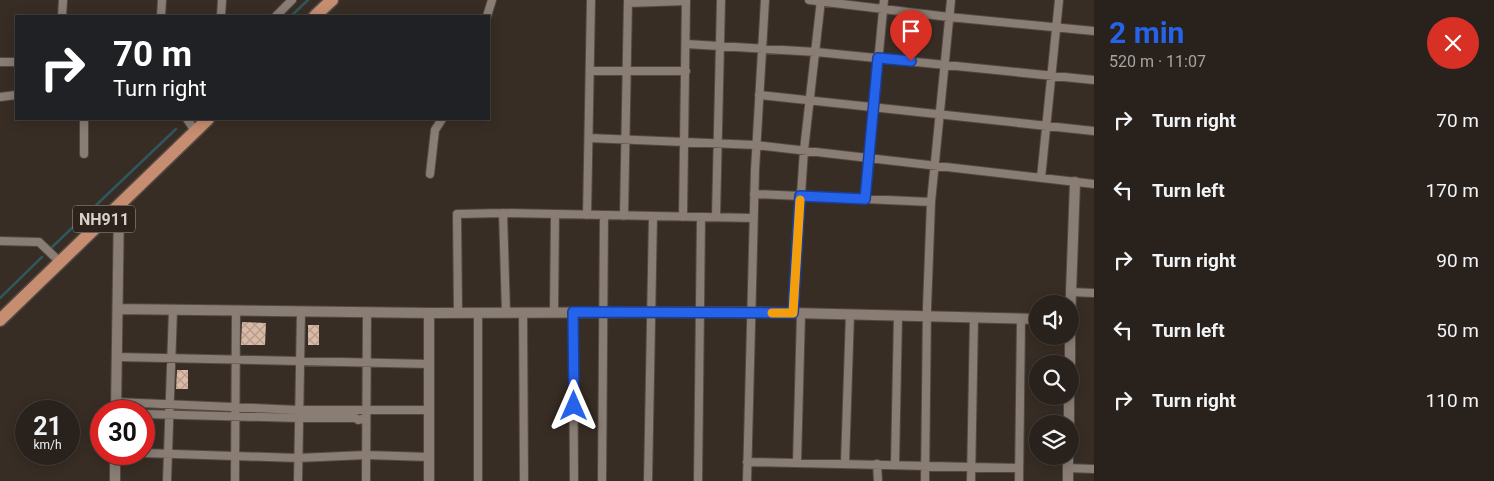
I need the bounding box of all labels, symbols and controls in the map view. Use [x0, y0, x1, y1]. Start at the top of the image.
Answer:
pin [890, 10, 932, 61]
text: 2 min [1109, 15, 1184, 50]
icon: arrive [897, 17, 925, 45]
button: close [1427, 17, 1479, 69]
text: 70 m [113, 34, 192, 75]
icon: right [30, 35, 95, 100]
text: 520 m · 11:07 [1109, 52, 1206, 71]
text: Turn right [113, 76, 207, 101]
icon: right [1109, 106, 1137, 134]
text: Turn right [1152, 109, 1236, 132]
text: 70 m [1436, 109, 1479, 132]
icon: left [1109, 176, 1137, 204]
text: Turn left [1152, 179, 1225, 202]
text: 170 m [1426, 179, 1479, 202]
road number: NH911 [73, 205, 135, 232]
icon: right [1109, 246, 1137, 274]
text: Turn right [1152, 249, 1236, 272]
text: 90 m [1436, 249, 1479, 272]
map controls [1029, 295, 1079, 465]
button: sound [1029, 295, 1079, 345]
icon: left [1109, 316, 1137, 344]
text: Turn left [1152, 319, 1225, 342]
text: 50 m [1436, 319, 1479, 342]
button: search [1029, 355, 1079, 405]
position arrow [547, 379, 599, 431]
icon: right [1109, 386, 1137, 414]
text: Turn right [1152, 389, 1236, 412]
text: 110 m [1426, 389, 1479, 412]
speed limit sign: 30 [90, 400, 155, 465]
text: 21 [33, 412, 62, 441]
button: layers [1029, 415, 1079, 465]
text: km/h [33, 438, 62, 452]

